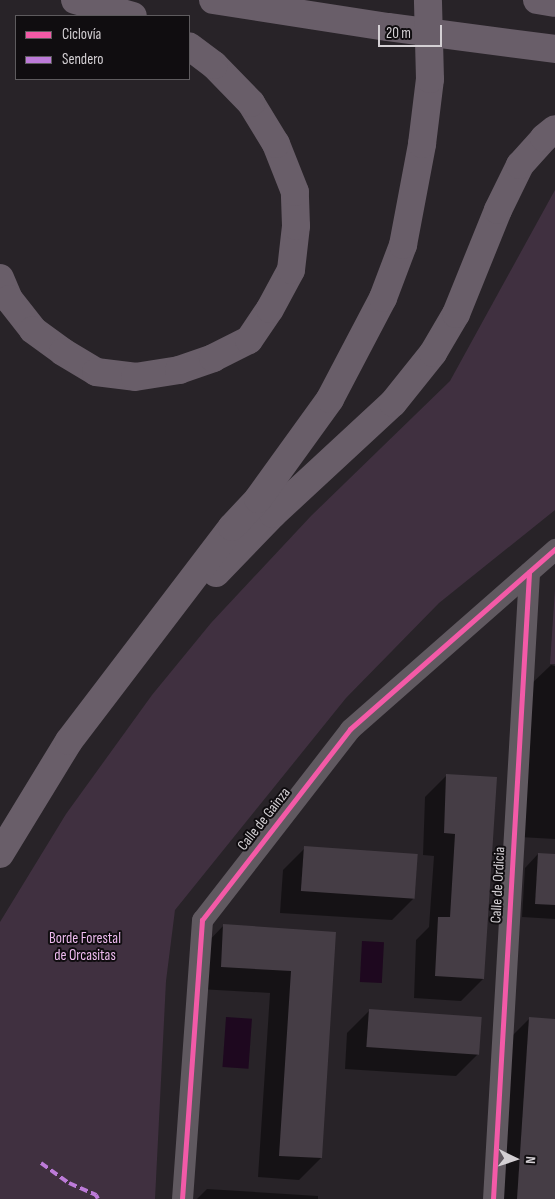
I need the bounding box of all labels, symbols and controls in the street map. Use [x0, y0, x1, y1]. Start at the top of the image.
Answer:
legend [15, 15, 190, 80]
scale bar [380, 15, 444, 47]
text: 20 m [386, 24, 411, 43]
text: Ciclovía [62, 25, 101, 44]
text: Sendero [62, 50, 103, 69]
street label: Calle de Gainza [234, 784, 294, 854]
street label: Calle de Ordicia [487, 846, 509, 924]
park label: Borde Forestal de Orcasitas [49, 929, 121, 964]
north arrow [490, 1134, 540, 1184]
text: N [522, 1156, 539, 1164]

